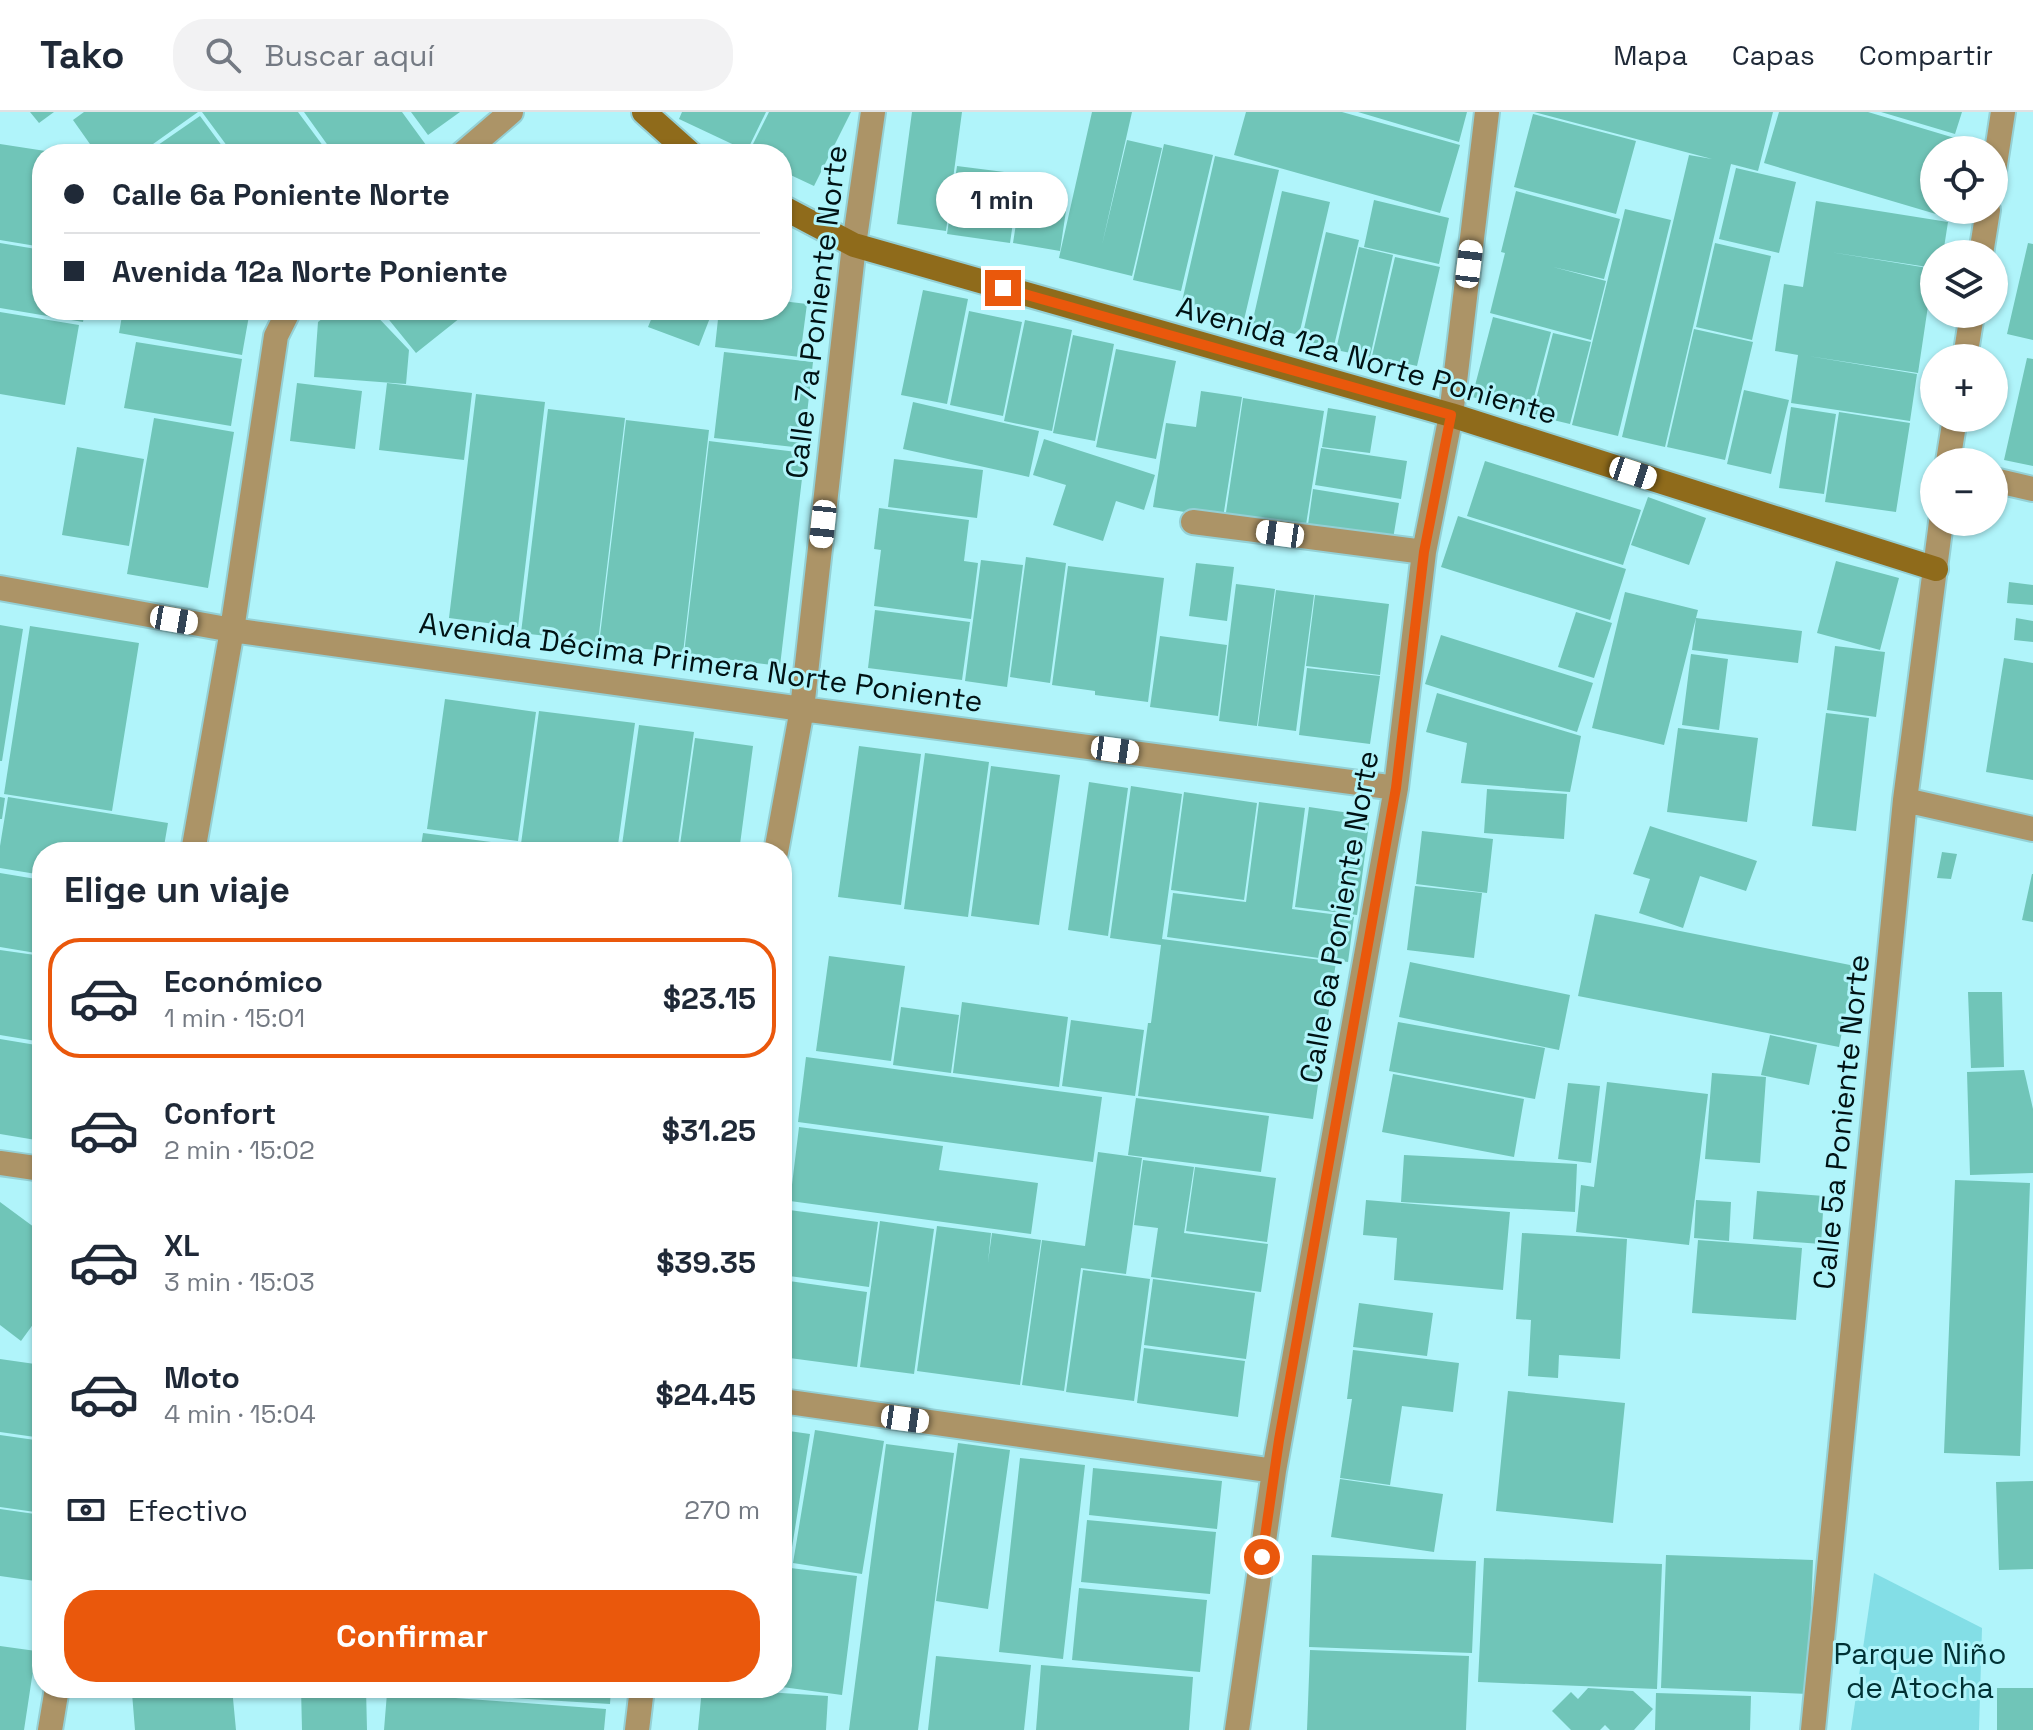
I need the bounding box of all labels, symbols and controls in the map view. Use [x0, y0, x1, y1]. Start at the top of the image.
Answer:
search box [173, 19, 733, 91]
text: Tako [40, 31, 125, 79]
icon: search [201, 33, 245, 77]
text: Buscar aquí [265, 36, 435, 75]
text: Mapa [1613, 37, 1688, 73]
text: Capas [1732, 37, 1815, 73]
text: Compartir [1859, 37, 1993, 73]
map controls [1920, 136, 2008, 536]
button: locate [1920, 136, 2008, 224]
street label: Calle 7a Poniente Norte [776, 143, 856, 481]
callout: 1 min [937, 172, 1069, 228]
text: Calle 6a Poniente Norte [112, 175, 450, 214]
text: 1 min [970, 183, 1034, 217]
car [1454, 239, 1484, 289]
button: layers [1920, 240, 2008, 328]
text: Avenida 12a Norte Poniente [112, 252, 508, 291]
route end [985, 270, 1021, 306]
street label: Avenida 12a Norte Poniente [1172, 287, 1562, 433]
button: + [1920, 344, 2008, 432]
button: − [1920, 448, 2008, 536]
car [1606, 454, 1660, 492]
car [809, 499, 837, 549]
car [1255, 519, 1305, 549]
street label: Avenida Décima Primera Norte Poniente [417, 603, 985, 721]
car [148, 604, 200, 636]
car [1090, 735, 1140, 765]
street label: Calle 6a Poniente Norte [1291, 748, 1387, 1086]
text: Elige un viaje [64, 867, 290, 913]
street label: Calle 5a Poniente Norte [1804, 953, 1878, 1291]
icon: car [68, 962, 140, 1034]
text: Económico [164, 962, 323, 1001]
text: $23.15 [663, 979, 756, 1018]
text: 1 min · 15:01 [164, 1001, 305, 1035]
icon: car [68, 1094, 140, 1166]
text: Confort [164, 1094, 276, 1133]
text: $31.25 [662, 1111, 756, 1150]
text: 2 min · 15:02 [164, 1133, 315, 1167]
icon: car [68, 1226, 140, 1298]
text: XL [164, 1226, 200, 1265]
text: $39.35 [656, 1243, 756, 1282]
text: 3 min · 15:03 [164, 1265, 315, 1299]
icon: car [68, 1358, 140, 1430]
text: Moto [164, 1358, 240, 1397]
text: $24.45 [655, 1375, 756, 1414]
text: 4 min · 15:04 [164, 1397, 316, 1431]
car [880, 1404, 930, 1434]
icon: cash [64, 1488, 108, 1532]
text: Efectivo [128, 1491, 248, 1530]
text: 270 m [684, 1493, 760, 1527]
route start [1244, 1539, 1280, 1575]
button: Confirmar [64, 1590, 760, 1682]
park label: Parque Niño de Atocha [1833, 1634, 2007, 1707]

